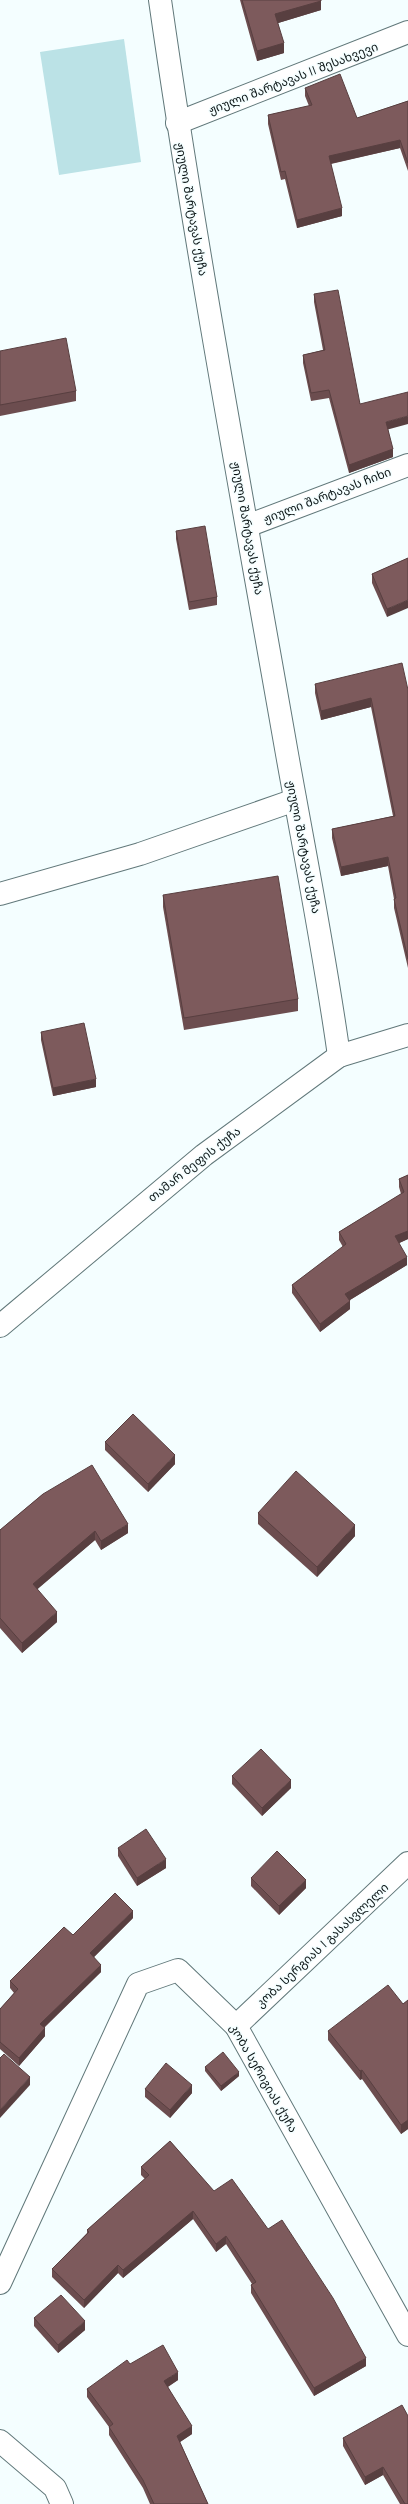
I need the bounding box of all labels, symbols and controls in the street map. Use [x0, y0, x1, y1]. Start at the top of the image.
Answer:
street label: ჟიული შარტავას II შესახვევი [206, 39, 380, 118]
street label: ჟიული შარტავას ქუჩა [172, 141, 211, 277]
street label: ჟიული შარტავას ქუჩა [228, 460, 267, 596]
street label: ჟიული შარტავას ჩიხი [261, 464, 393, 527]
street label: ჟიული შარტავას ქუჩა [283, 779, 324, 915]
street label: თამარ მეფის ქუჩა [145, 1123, 243, 1205]
street label: კობა სერგიას I გასასვლელი [253, 1880, 392, 2011]
street label: კობა სერიგიას ქუჩა [227, 2021, 301, 2135]

